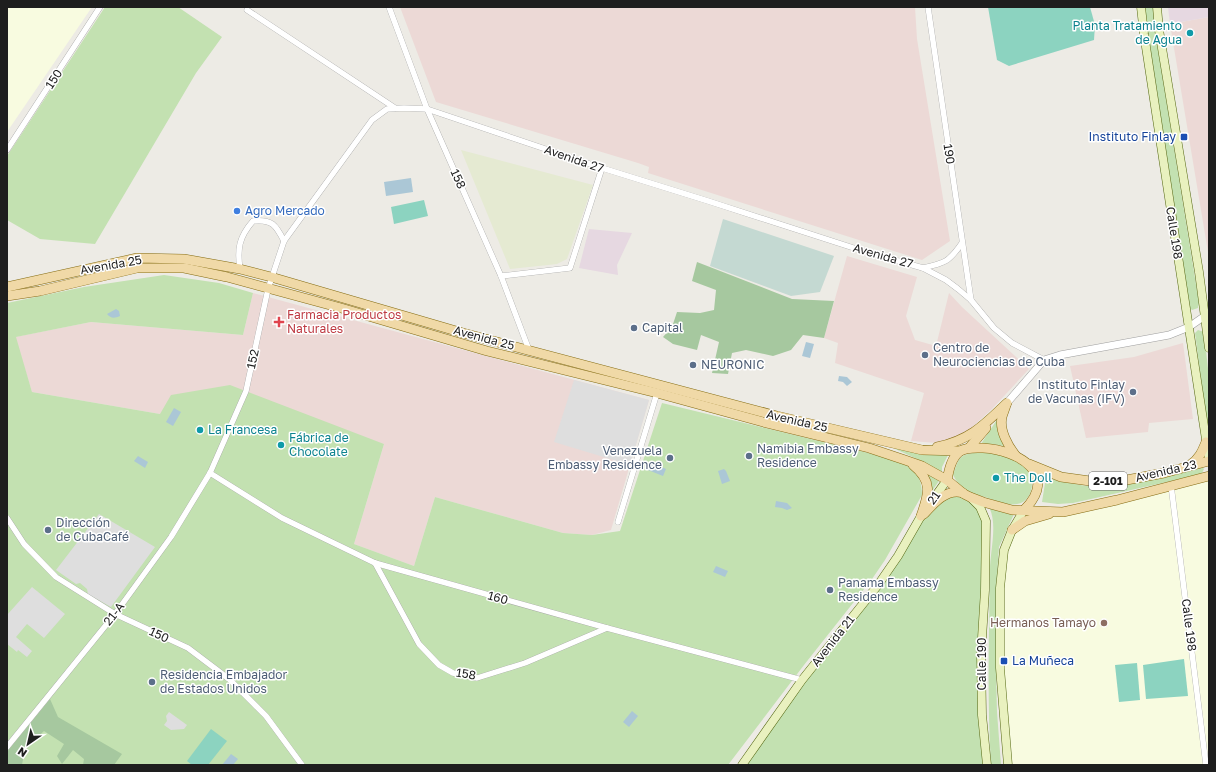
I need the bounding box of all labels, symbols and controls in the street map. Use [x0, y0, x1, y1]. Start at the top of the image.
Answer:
place label: Planta Tratamiento de Agua [1072, 18, 1182, 47]
marker: Planta Tratamiento de Agua [1185, 28, 1195, 38]
street label: 150 [42, 66, 65, 91]
place label: Instituto Finlay [1089, 129, 1176, 144]
marker: Instituto Finlay [1179, 132, 1189, 142]
street label: Avenida 27 [542, 141, 606, 176]
street label: 190 [941, 143, 958, 165]
street label: 158 [448, 167, 469, 191]
place label: Agro Mercado [245, 203, 325, 218]
marker: Agro Mercado [232, 206, 242, 216]
street label: Calle 198 [1163, 206, 1186, 260]
street label: Avenida 27 [851, 240, 915, 271]
street label: Avenida 25 [79, 252, 143, 277]
place label: Farmacia Productos Naturales [287, 307, 401, 336]
marker: Farmacia Productos Naturales [274, 317, 284, 327]
place label: Capital [642, 320, 683, 335]
street label: Avenida 25 [452, 322, 516, 353]
marker: Capital [629, 323, 639, 333]
place label: Centro de Neurociencias de Cuba [933, 340, 1065, 369]
street label: 152 [243, 348, 262, 370]
marker: Centro de Neurociencias de Cuba [920, 350, 930, 360]
place label: NEURONIC [701, 357, 764, 372]
marker: NEURONIC [688, 360, 698, 370]
place label: Instituto Finlay de Vacunas (IFV) [1028, 377, 1125, 406]
marker: Instituto Finlay de Vacunas (IFV) [1128, 387, 1138, 397]
street label: Avenida 25 [765, 406, 829, 435]
place label: La Francesa [208, 422, 277, 437]
marker: La Francesa [195, 425, 205, 435]
place label: Fábrica de Chocolate [289, 430, 349, 459]
marker: Fábrica de Chocolate [276, 440, 286, 450]
place label: Namibia Embassy Residence [757, 441, 859, 470]
place label: Venezuela Embassy Residence [548, 443, 662, 472]
marker: Namibia Embassy Residence [744, 451, 754, 461]
marker: Venezuela Embassy Residence [665, 453, 675, 463]
street label: Avenida 23 [1134, 456, 1198, 485]
place label: The Doll [1004, 470, 1052, 485]
road number: 2-101 [1089, 472, 1127, 490]
marker: The Doll [991, 473, 1001, 483]
street label: 21 [924, 488, 944, 507]
place label: Dirección de CubaCafé [56, 515, 129, 544]
marker: Dirección de CubaCafé [43, 525, 53, 535]
place label: Panama Embassy Residence [838, 575, 939, 604]
marker: Panama Embassy Residence [825, 585, 835, 595]
street label: 160 [486, 587, 510, 608]
street label: Calle 198 [1179, 598, 1200, 652]
street label: 21-A [100, 599, 127, 628]
street label: Avenida 21 [808, 612, 857, 669]
place label: Hermanos Tamayo [990, 615, 1096, 630]
marker: Hermanos Tamayo [1099, 618, 1109, 628]
street label: 150 [147, 623, 172, 646]
street label: Calle 190 [974, 638, 989, 690]
place label: La Muñeca [1012, 653, 1074, 668]
marker: La Muñeca [999, 656, 1009, 666]
street label: 158 [455, 665, 477, 682]
place label: Residencia Embajador de Estados Unidos [160, 667, 288, 696]
marker: Residencia Embajador de Estados Unidos [147, 677, 157, 687]
north arrow [8, 724, 48, 764]
text: N [15, 745, 29, 760]

